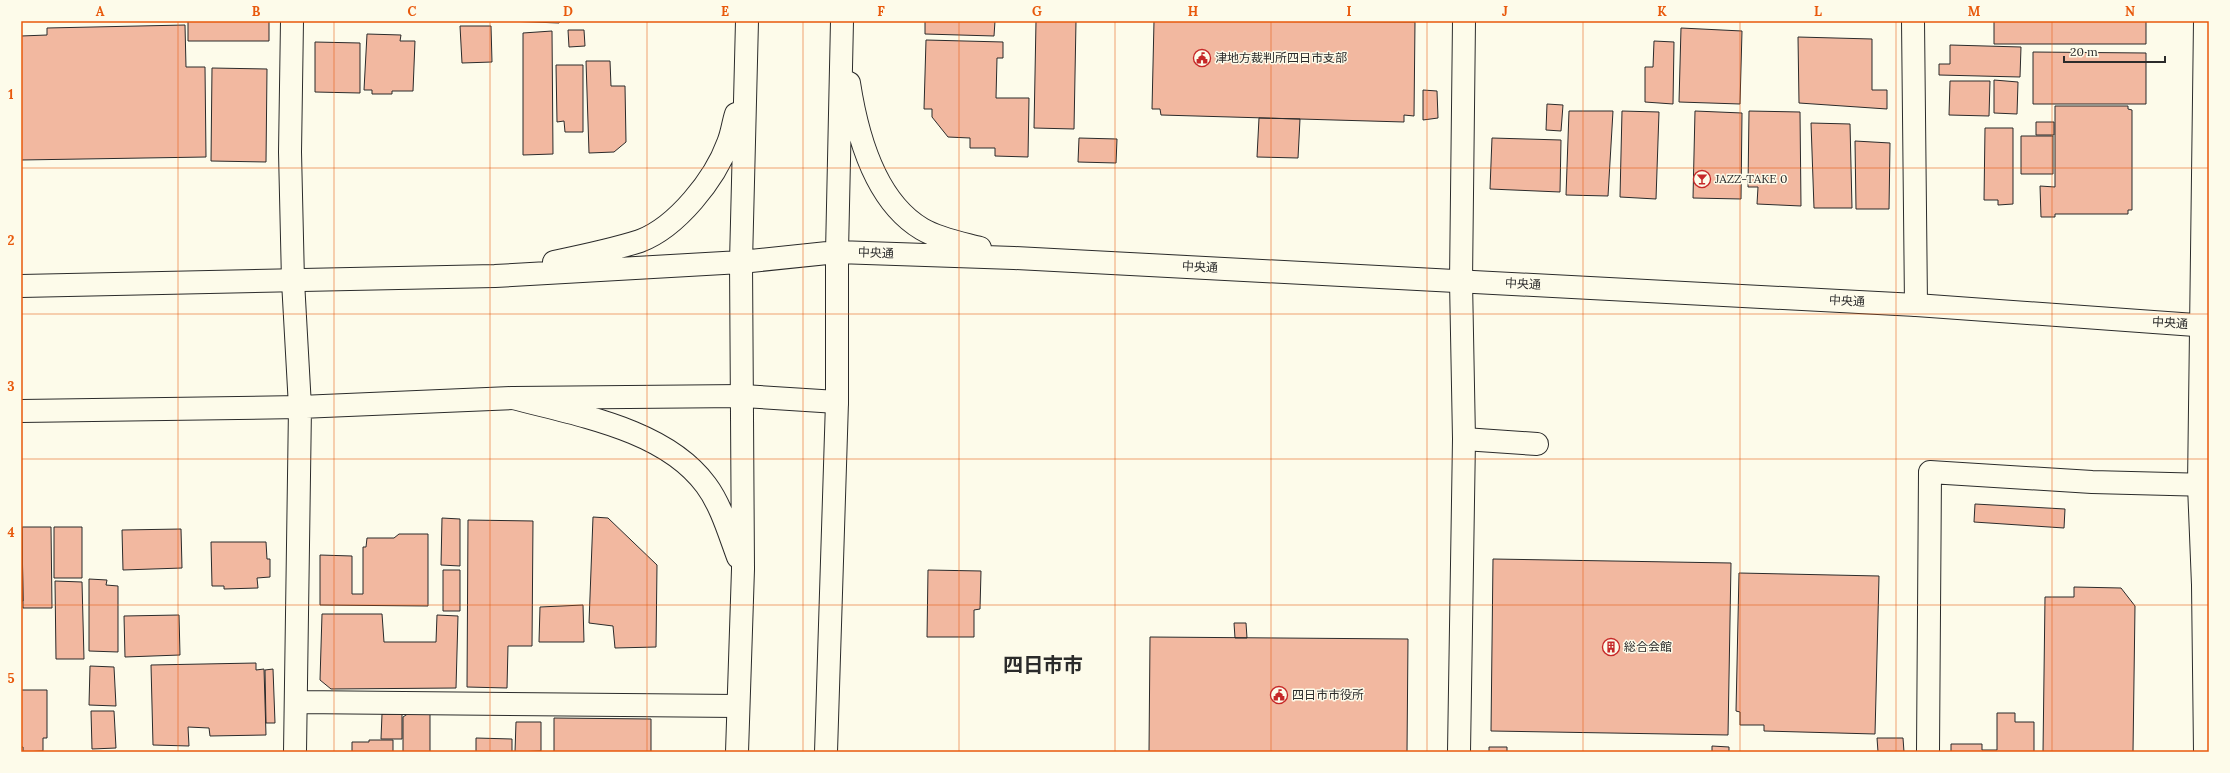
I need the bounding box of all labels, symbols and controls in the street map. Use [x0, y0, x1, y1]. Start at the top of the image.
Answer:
text: A [96, 3, 105, 20]
text: B [252, 3, 261, 20]
text: C [408, 3, 417, 20]
text: D [563, 3, 573, 20]
text: E [721, 3, 729, 20]
text: F [877, 3, 885, 20]
text: G [1032, 3, 1042, 20]
text: H [1188, 3, 1198, 20]
text: I [1346, 3, 1352, 20]
text: J [1502, 3, 1508, 20]
text: K [1657, 3, 1667, 20]
text: L [1814, 3, 1822, 20]
text: M [1968, 3, 1981, 20]
text: N [2125, 3, 2135, 20]
scale bar [2064, 38, 2165, 64]
text: 20 m [2070, 44, 2098, 59]
public building icon: 津地方裁判所四日市支部 [1192, 48, 1212, 68]
place label: 津地方裁判所四日市支部 [1215, 50, 1347, 65]
text: 1 [8, 86, 14, 103]
bar icon: JAZZ-TAKE 0 [1692, 169, 1712, 189]
place label: JAZZ-TAKE 0 [1714, 171, 1787, 186]
text: 2 [8, 232, 15, 249]
street label: 中央通 [858, 244, 894, 261]
street label: 中央通 [1182, 258, 1218, 275]
street label: 中央通 [1505, 275, 1541, 292]
street label: 中央通 [1829, 292, 1865, 309]
street label: 中央通 [2152, 314, 2189, 331]
text: 3 [7, 378, 15, 395]
text: 4 [7, 524, 15, 541]
building icon: 総合会館 [1601, 637, 1621, 657]
place label: 総合会館 [1624, 639, 1672, 654]
district label: 四日市市 [1003, 652, 1083, 677]
text: 5 [7, 670, 15, 687]
public building icon: 四日市市役所 [1269, 685, 1289, 705]
place label: 四日市市役所 [1292, 687, 1364, 702]

